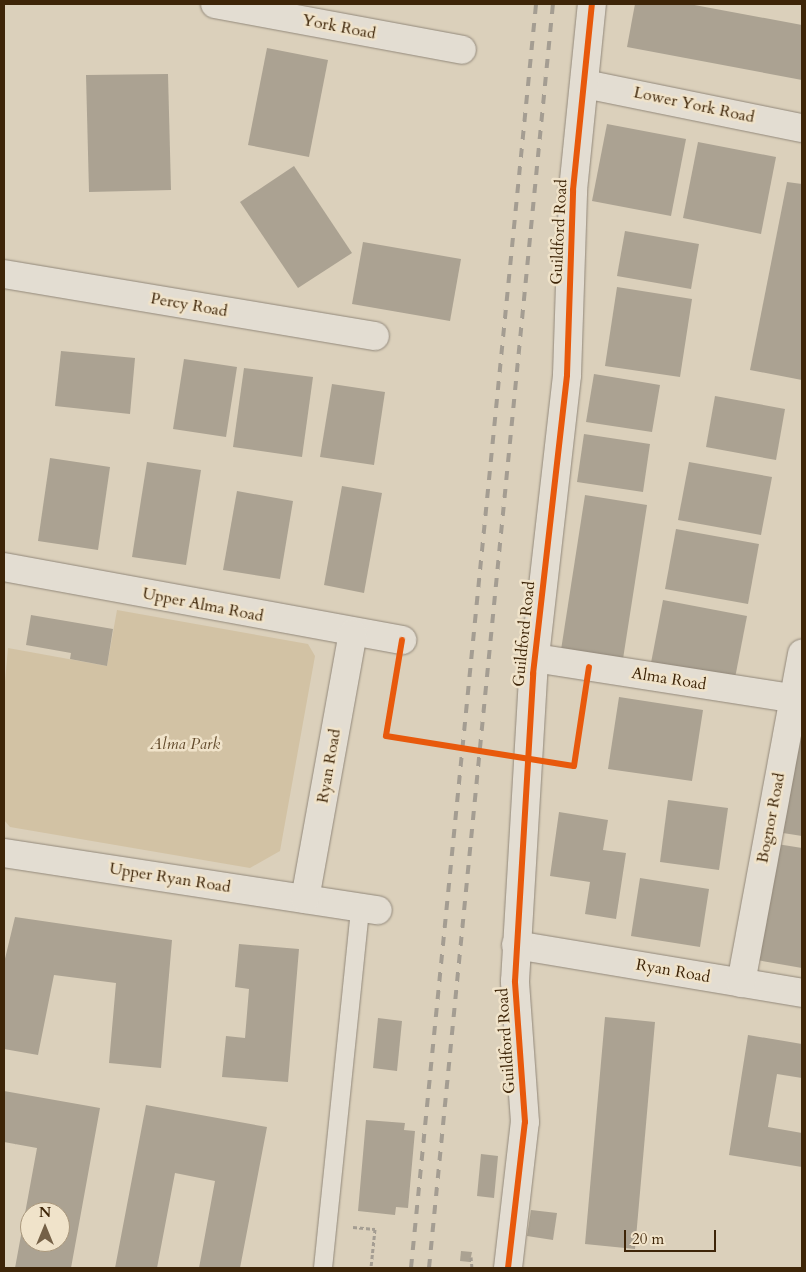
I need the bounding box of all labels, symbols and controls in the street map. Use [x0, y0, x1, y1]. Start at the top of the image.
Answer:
street label: York Road [301, 10, 377, 44]
street label: Lower York Road [632, 83, 756, 127]
street label: Guildford Road [547, 179, 571, 285]
street label: Percy Road [149, 289, 229, 321]
street label: Guildford Road [509, 580, 539, 688]
street label: Upper Alma Road [141, 584, 265, 626]
street label: Alma Road [630, 664, 708, 694]
street label: Ryan Road [313, 727, 345, 805]
park label: Alma Park [150, 734, 220, 754]
street label: Bognor Road [753, 771, 789, 865]
street label: Upper Ryan Road [108, 859, 232, 897]
street label: Ryan Road [634, 955, 712, 987]
street label: Guildford Road [493, 988, 519, 1094]
north arrow [20, 1202, 70, 1252]
text: N [39, 1203, 51, 1222]
scale bar [626, 1220, 718, 1252]
text: 20 m [632, 1229, 664, 1249]

